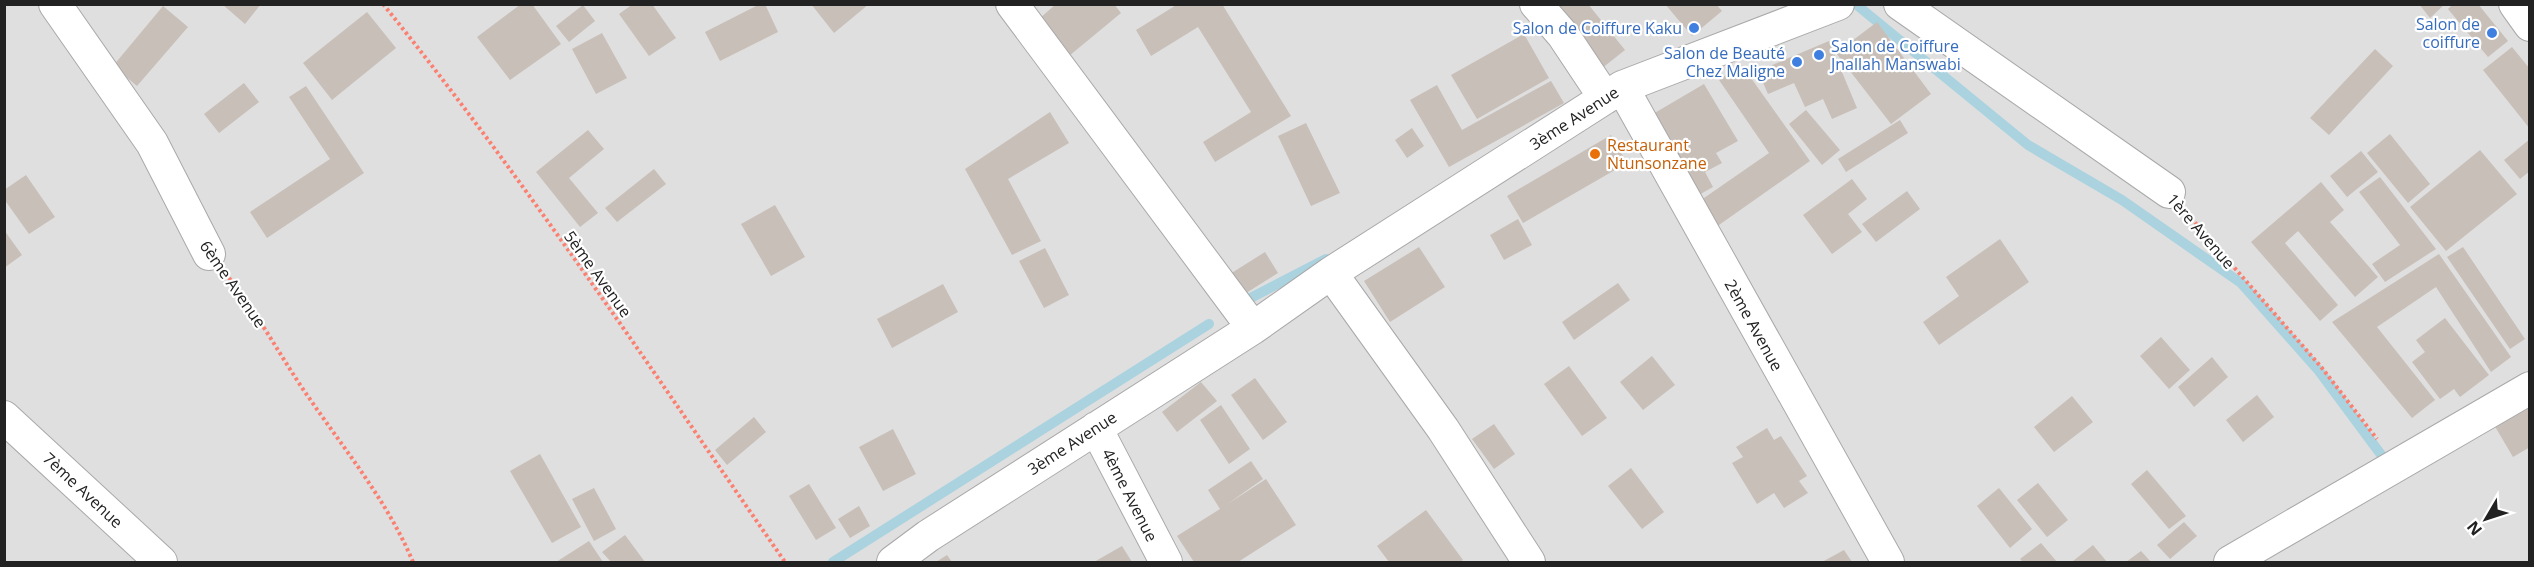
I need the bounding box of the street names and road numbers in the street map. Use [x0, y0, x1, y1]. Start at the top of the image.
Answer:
street label: 3ème Avenue [1525, 81, 1623, 155]
street label: 1ère Avenue [2162, 188, 2240, 274]
street label: 5ème Avenue [559, 226, 637, 322]
street label: 6ème Avenue [195, 236, 271, 332]
street label: 2ème Avenue [1720, 275, 1788, 375]
street label: 3ème Avenue [1023, 406, 1121, 480]
street label: 4ème Avenue [1097, 445, 1163, 545]
street label: 7ème Avenue [38, 447, 128, 533]

